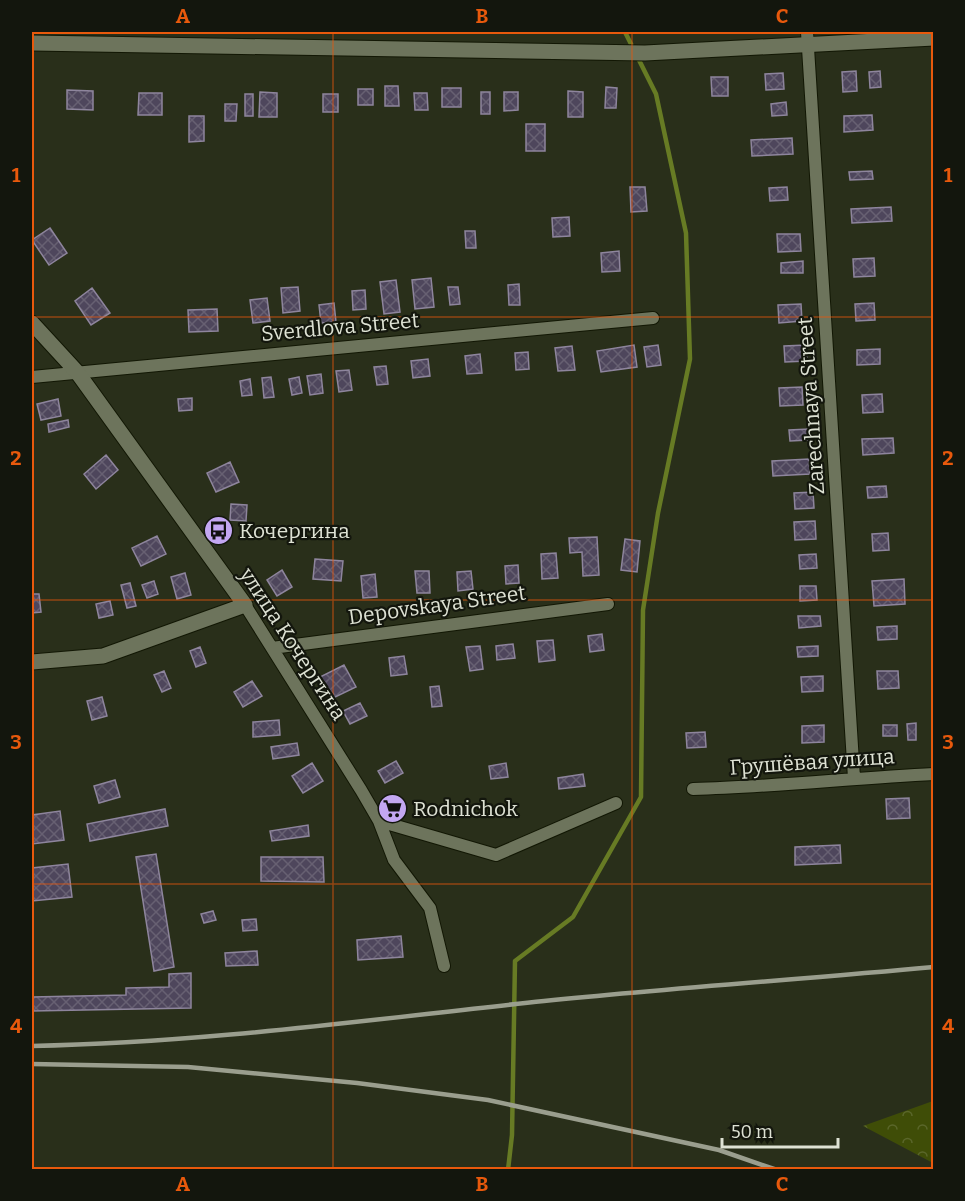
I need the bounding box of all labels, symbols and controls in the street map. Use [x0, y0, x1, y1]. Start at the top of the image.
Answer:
text: A [176, 4, 191, 28]
text: B [476, 4, 489, 28]
text: C [776, 4, 788, 28]
text: 1 [12, 163, 21, 187]
text: 1 [944, 163, 953, 187]
street label: Sverdlova Street [260, 307, 420, 347]
street label: Zarechnaya Street [792, 316, 830, 496]
text: 2 [10, 446, 22, 470]
text: 2 [942, 446, 954, 470]
bus stop icon: Кочергина [202, 515, 234, 547]
place label: Кочергина [239, 518, 350, 544]
street label: улица Кочергина [233, 562, 352, 726]
street label: Depovskaya Street [347, 580, 528, 630]
text: 3 [10, 730, 22, 754]
text: 3 [942, 730, 954, 754]
street label: Грушёвая улица [729, 743, 896, 781]
supermarket icon: Rodnichok [376, 793, 408, 825]
place label: Rodnichok [413, 796, 518, 822]
text: 4 [10, 1014, 22, 1038]
text: 4 [942, 1014, 954, 1038]
scale bar [722, 1111, 838, 1149]
text: 50 m [731, 1121, 773, 1143]
text: A [176, 1172, 191, 1196]
text: B [476, 1172, 489, 1196]
text: C [776, 1172, 788, 1196]

